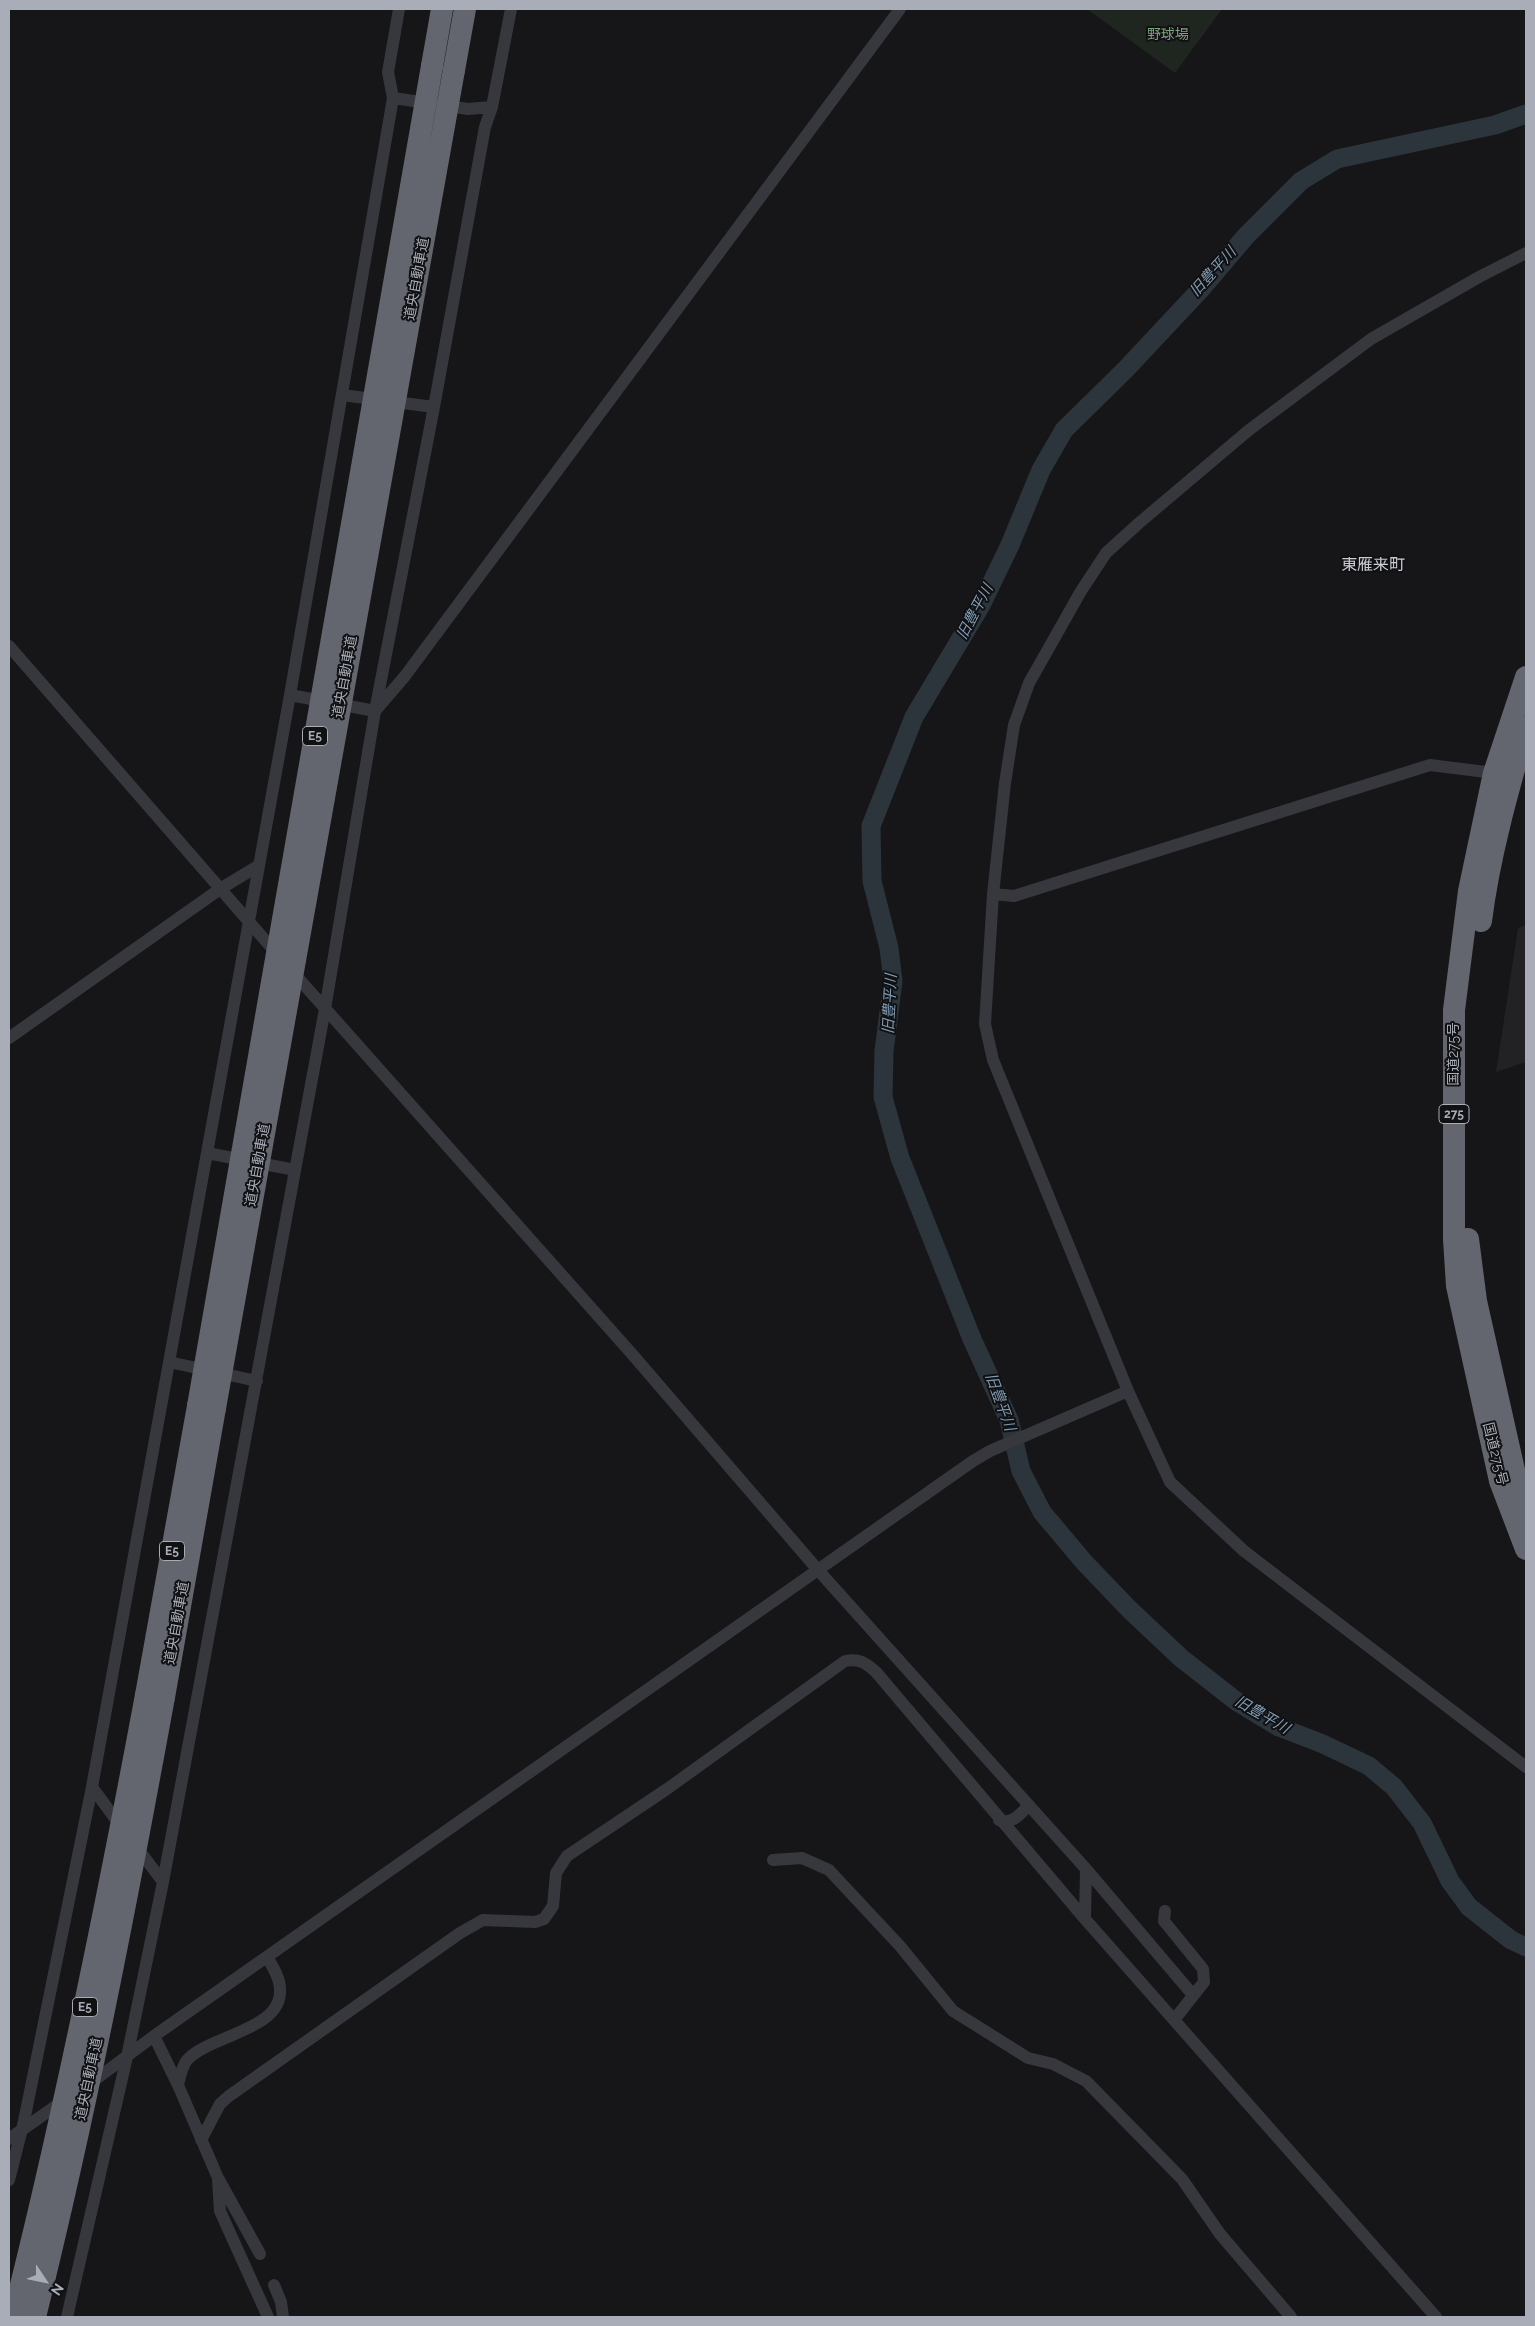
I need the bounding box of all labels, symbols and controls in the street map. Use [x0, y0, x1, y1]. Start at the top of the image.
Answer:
park label: 野球場 [1147, 27, 1189, 43]
street label: 道央自動車道 [401, 236, 433, 322]
water label: 旧豊平川 [1186, 244, 1240, 300]
district label: 東雁来町 [1341, 555, 1405, 575]
water label: 旧豊平川 [953, 581, 997, 643]
street label: 道央自動車道 [329, 634, 361, 720]
road number: E5 [302, 726, 328, 746]
water label: 旧豊平川 [879, 974, 901, 1034]
street label: 国道275号 [1446, 1022, 1462, 1086]
road number: 275 [1439, 1104, 1469, 1124]
street label: 道央自動車道 [242, 1122, 274, 1208]
water label: 旧豊平川 [981, 1371, 1019, 1433]
street label: 国道275号 [1479, 1421, 1511, 1487]
road number: E5 [160, 1542, 184, 1560]
street label: 道央自動車道 [161, 1580, 193, 1666]
water label: 旧豊平川 [1232, 1692, 1292, 1738]
road number: E5 [72, 1998, 98, 2016]
street label: 道央自動車道 [72, 2036, 106, 2122]
north arrow [20, 2256, 70, 2306]
text: N [48, 2280, 67, 2298]

